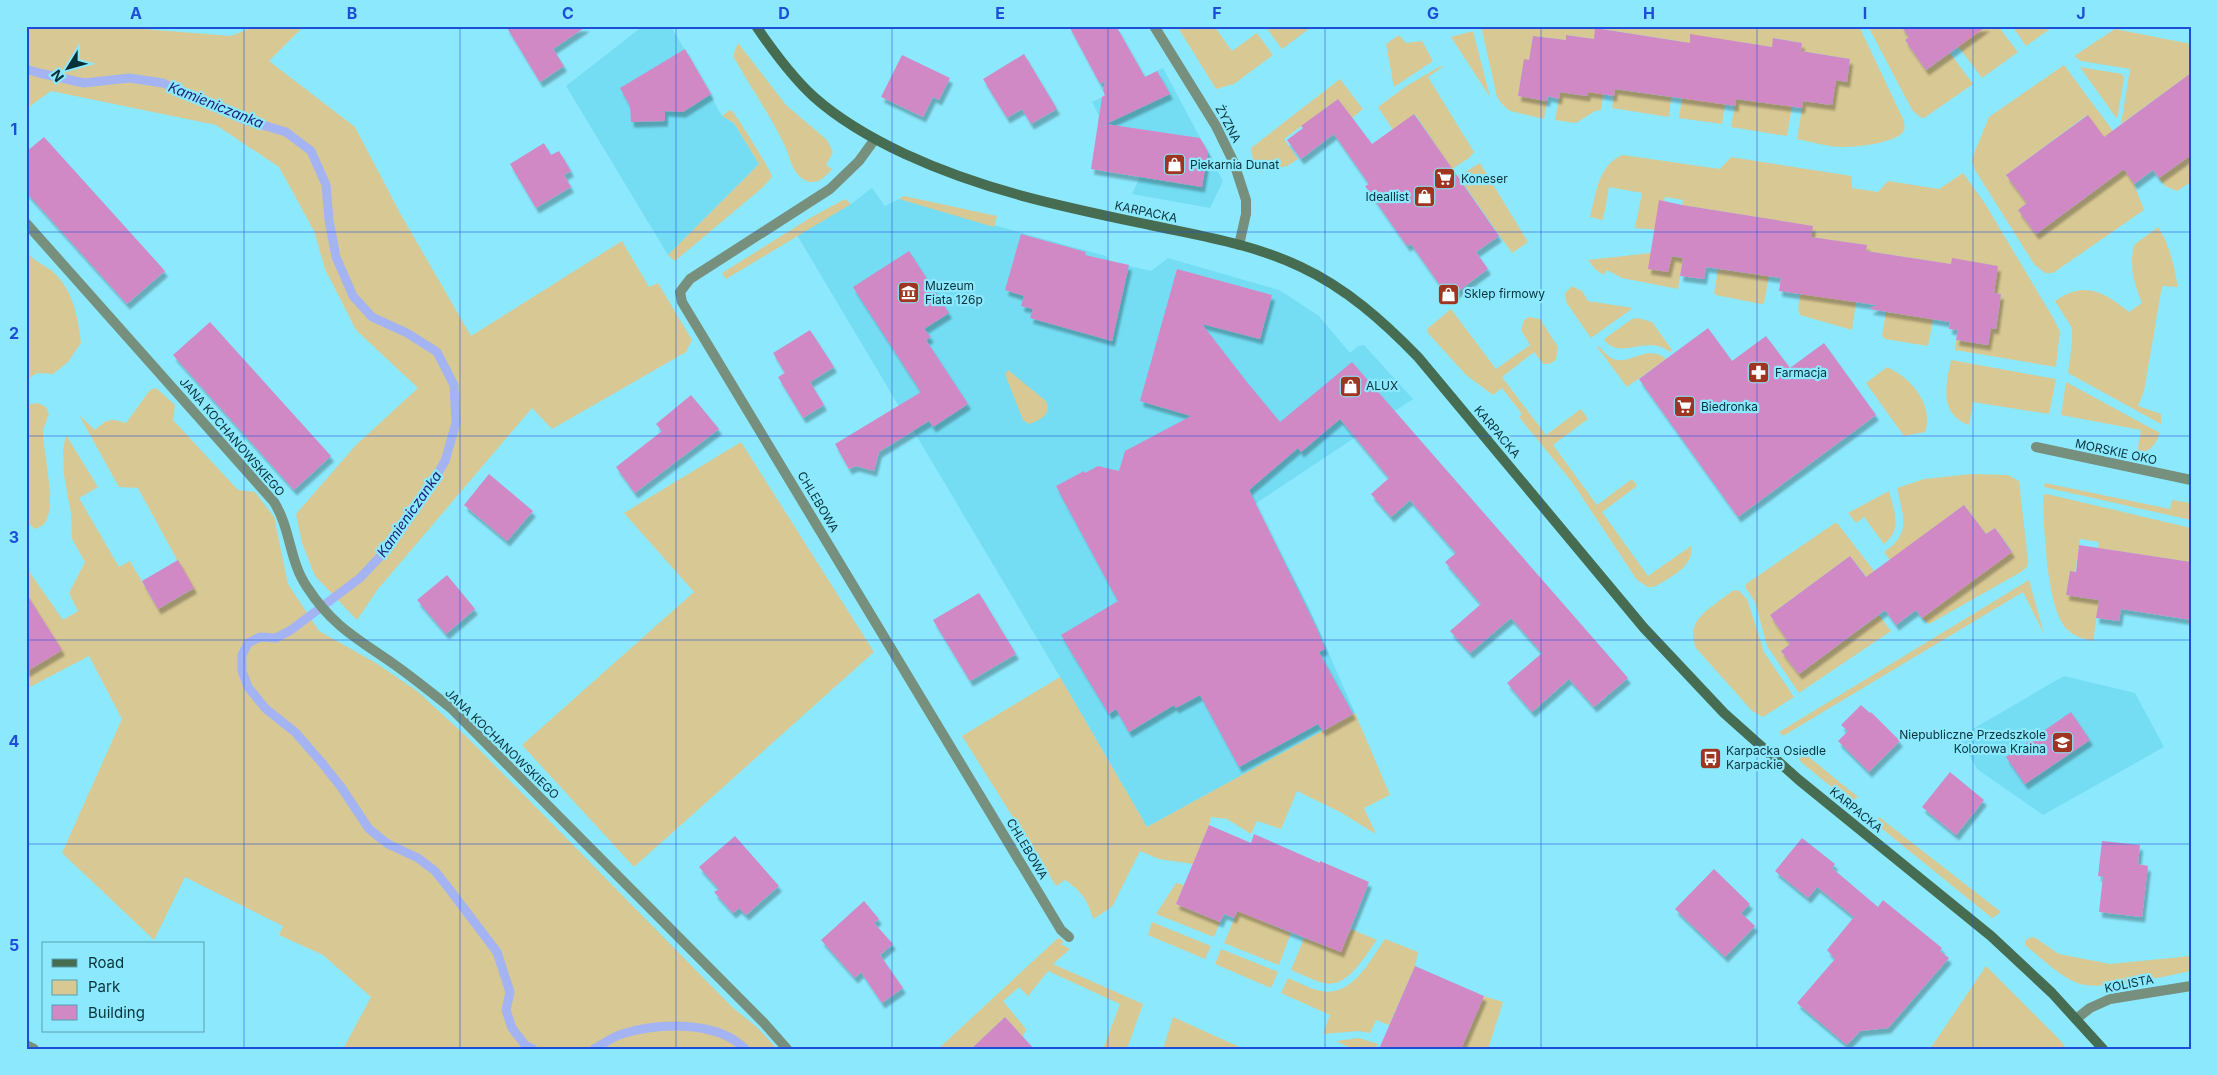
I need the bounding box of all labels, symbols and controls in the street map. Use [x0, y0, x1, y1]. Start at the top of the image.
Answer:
text: A [130, 3, 142, 23]
text: B [347, 3, 357, 23]
text: C [562, 3, 574, 23]
text: D [778, 3, 790, 23]
text: E [995, 3, 1005, 23]
text: F [1212, 3, 1222, 23]
text: G [1427, 3, 1439, 23]
text: H [1643, 3, 1655, 23]
text: I [1863, 3, 1867, 23]
text: J [2076, 3, 2086, 23]
north arrow [42, 42, 92, 92]
text: N [47, 67, 67, 86]
water label: Kamieniczanka [166, 78, 267, 131]
street label: ŻYZNA [1212, 102, 1245, 145]
text: 1 [11, 119, 17, 139]
shop icon: Piekarnia Dunat [1162, 153, 1186, 177]
place label: Piekarnia Dunat [1190, 157, 1279, 172]
supermarket icon: Koneser [1433, 167, 1457, 191]
place label: Koneser [1461, 171, 1508, 186]
shop icon: Ideallist [1413, 185, 1437, 209]
place label: Ideallist [1366, 189, 1409, 204]
street label: KARPACKA [1113, 198, 1179, 225]
place label: Muzeum Fiata 126p [925, 278, 983, 307]
museum icon: Muzeum Fiata 126p [897, 281, 921, 305]
shop icon: Sklep firmowy [1436, 282, 1460, 306]
place label: Sklep firmowy [1464, 286, 1545, 301]
text: 2 [9, 323, 19, 343]
pharmacy icon: Farmacja [1747, 361, 1771, 385]
place label: Farmacja [1775, 365, 1827, 380]
street label: JANA KOCHANOWSKIEGO [177, 374, 288, 499]
shop icon: ALUX [1338, 374, 1362, 398]
place label: ALUX [1366, 378, 1398, 393]
supermarket icon: Biedronka [1673, 395, 1697, 419]
place label: Biedronka [1701, 399, 1758, 414]
street label: KARPACKA [1471, 402, 1524, 461]
street label: MORSKIE OKO [2074, 436, 2158, 468]
water label: Kamieniczanka [373, 467, 445, 560]
street label: CHLEBOWA [794, 469, 842, 535]
text: 3 [9, 527, 19, 547]
street label: JANA KOCHANOWSKIEGO [442, 685, 563, 802]
place label: Niepubliczne Przedszkole Kolorowa Kraina [1899, 727, 2046, 756]
school or university icon: Niepubliczne Przedszkole Kolorowa Kraina [2050, 730, 2074, 754]
text: 4 [9, 731, 20, 751]
place label: Karpacka Osiedle Karpackie [1726, 743, 1826, 772]
bus stop icon: Karpacka Osiedle Karpackie [1698, 746, 1722, 770]
street label: KARPACKA [1827, 784, 1886, 836]
street label: CHLEBOWA [1003, 816, 1051, 882]
text: 5 [9, 935, 19, 955]
legend [42, 942, 205, 1032]
text: Road [88, 953, 124, 972]
street label: KOLISTA [2103, 971, 2155, 996]
text: Park [88, 977, 121, 996]
text: Building [88, 1003, 145, 1022]

